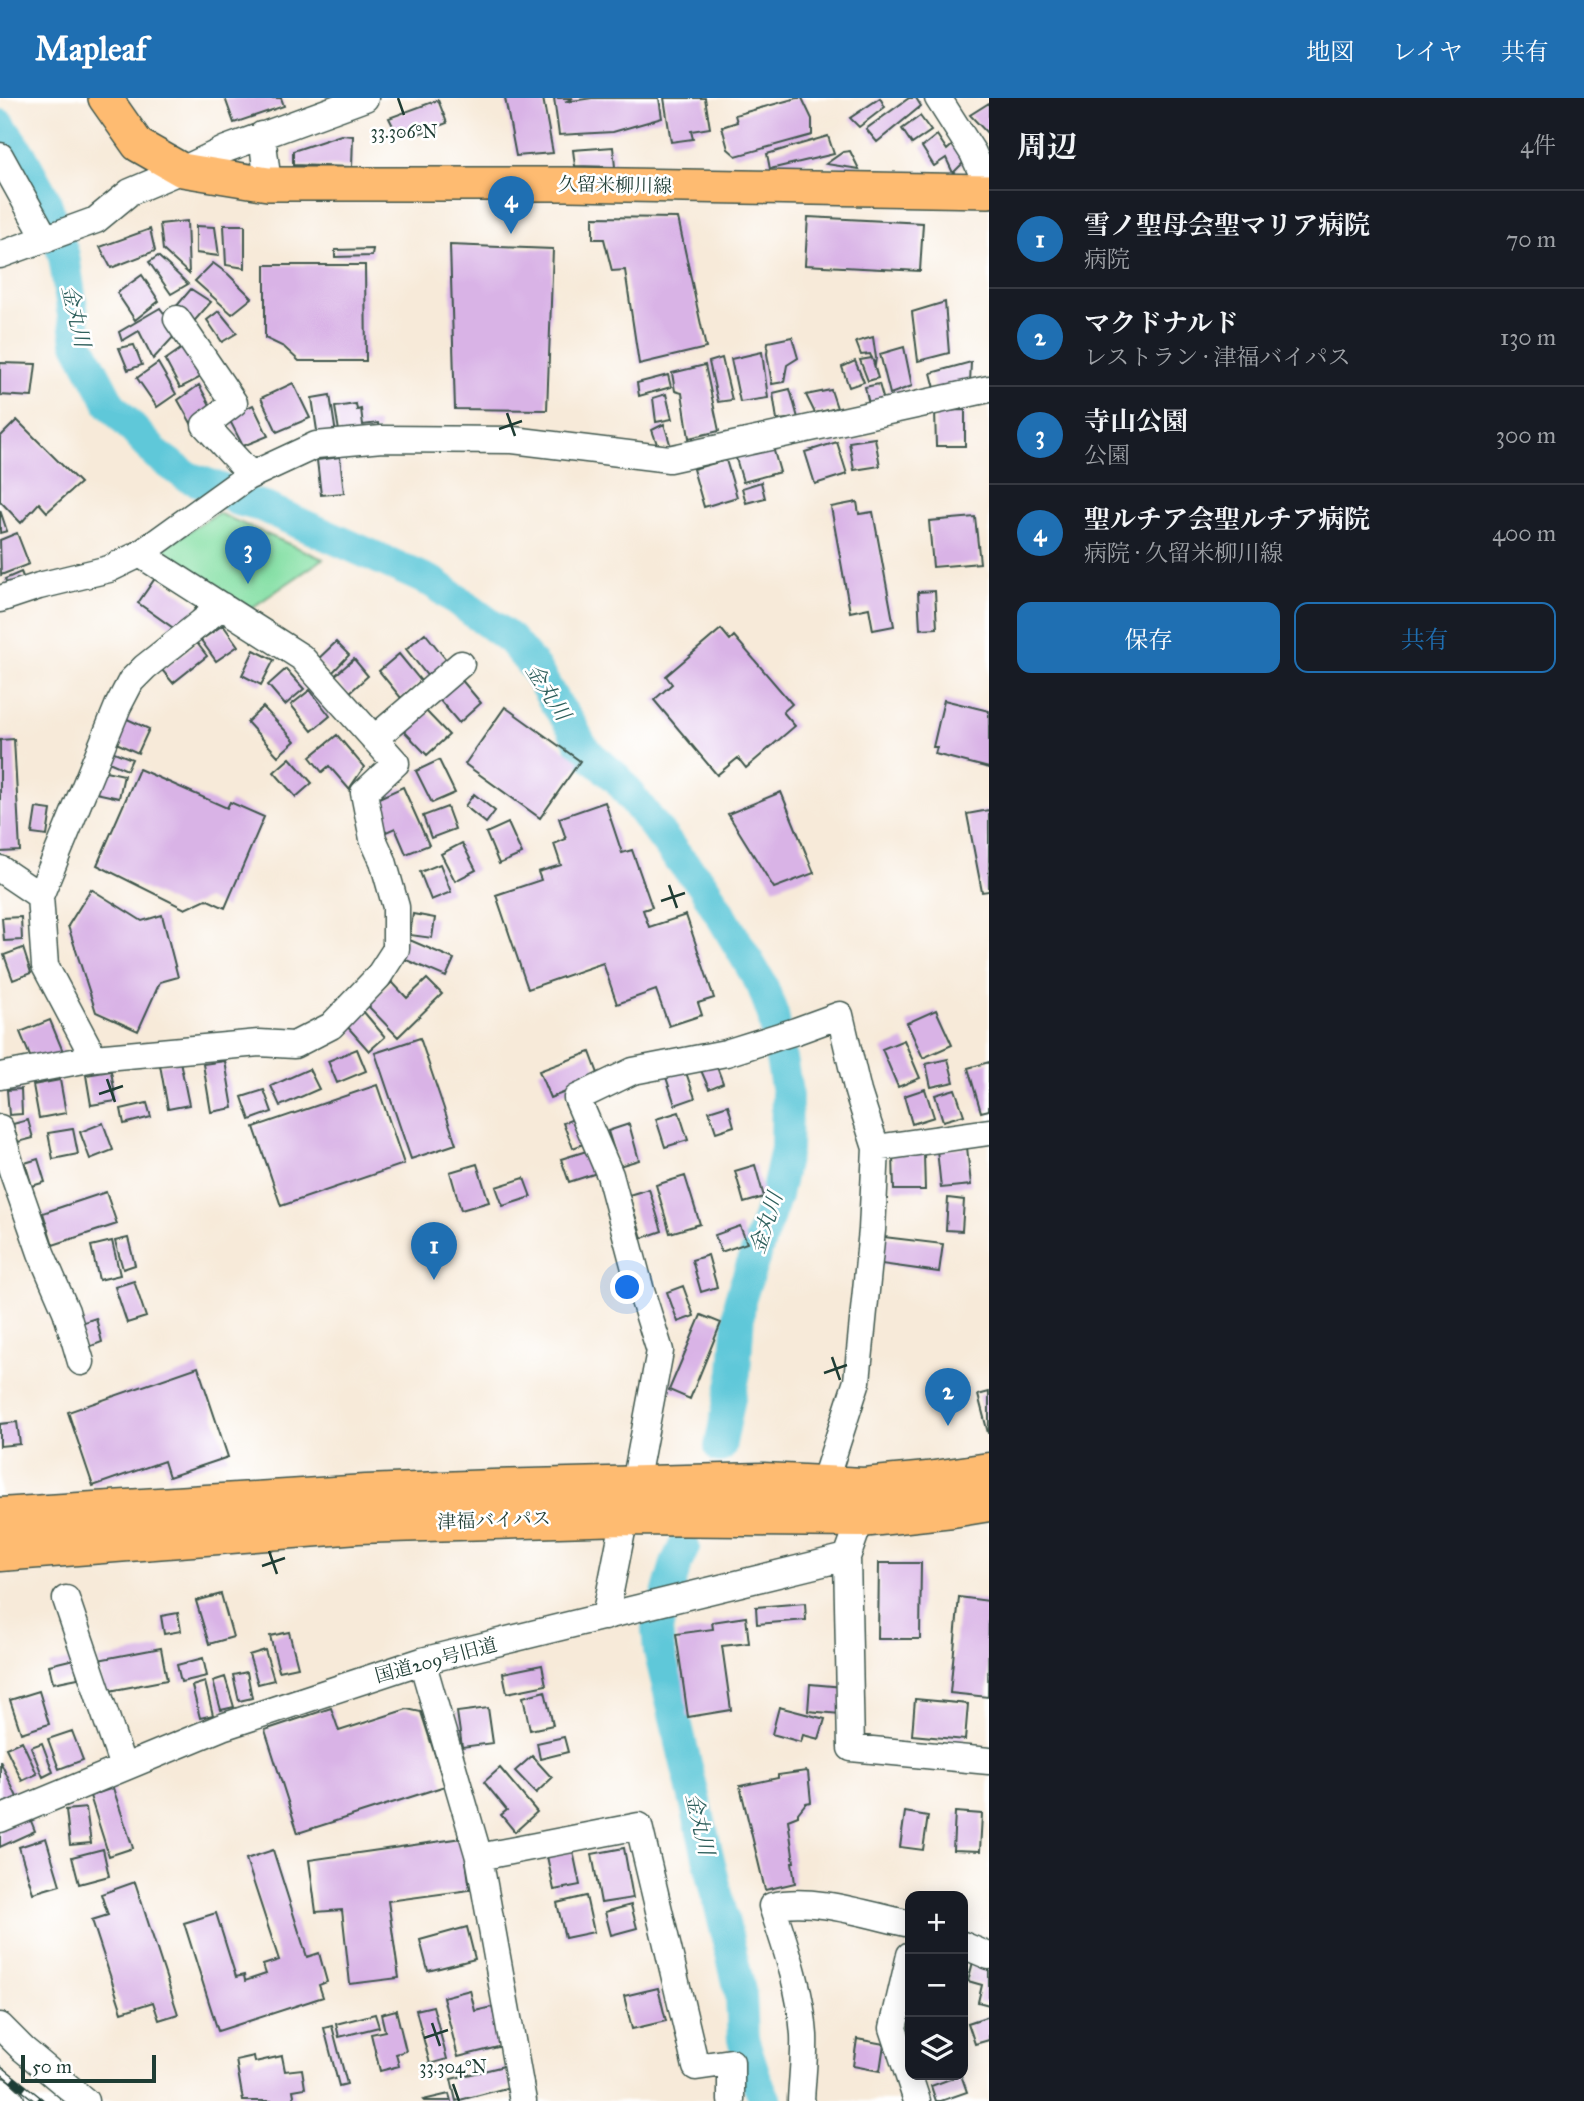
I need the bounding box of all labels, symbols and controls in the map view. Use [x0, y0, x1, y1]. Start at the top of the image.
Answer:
text: Mapleaf [35, 29, 147, 69]
text: 地図 [1306, 37, 1354, 67]
text: レイヤ [1392, 37, 1463, 67]
text: 共有 [1501, 37, 1549, 67]
text: 33.306°N [371, 121, 437, 143]
text: 周辺 [1017, 129, 1077, 165]
text: 4件 [1520, 131, 1556, 159]
street label: 久留米柳川線 [558, 173, 672, 197]
pin: 4 [488, 176, 534, 234]
text: 雪ノ聖母会聖マリア病院 [1084, 209, 1370, 241]
text: 1 [1035, 225, 1045, 253]
text: 70 m [1506, 225, 1556, 253]
text: 病院 [1084, 245, 1130, 273]
water label: 金丸川 [56, 282, 96, 352]
text: マクドナルド [1084, 307, 1239, 339]
text: 2 [1034, 323, 1046, 351]
text: 130 m [1500, 323, 1556, 351]
text: レストラン · 津福バイパス [1084, 343, 1351, 371]
text: 寺山公園 [1084, 405, 1188, 437]
text: 3 [1035, 421, 1045, 449]
text: 300 m [1496, 421, 1556, 449]
text: 公園 [1084, 441, 1130, 469]
text: 聖ルチア会聖ルチア病院 [1084, 503, 1370, 535]
text: 4 [1034, 519, 1046, 547]
text: 400 m [1492, 519, 1556, 547]
pin: 3 [225, 526, 271, 584]
text: 病院 · 久留米柳川線 [1084, 539, 1283, 567]
button: 保存 [1017, 602, 1280, 673]
button: 共有 [1294, 602, 1556, 673]
water label: 金丸川 [520, 659, 577, 727]
water label: 金丸川 [744, 1187, 789, 1257]
pin: 1 [411, 1222, 457, 1280]
your location [610, 1270, 644, 1304]
pin: 2 [925, 1368, 971, 1426]
street label: 津福バイパス [437, 1507, 551, 1533]
street label: 国道209号旧道 [372, 1633, 500, 1687]
water label: 金丸川 [680, 1790, 720, 1860]
map controls [905, 1891, 968, 2080]
button: + [905, 1891, 968, 1954]
button: − [905, 1954, 968, 2017]
button: layers [905, 2017, 968, 2080]
scale bar [21, 2052, 156, 2084]
text: 50 m [32, 2055, 72, 2078]
text: 33.304°N [419, 2056, 487, 2078]

